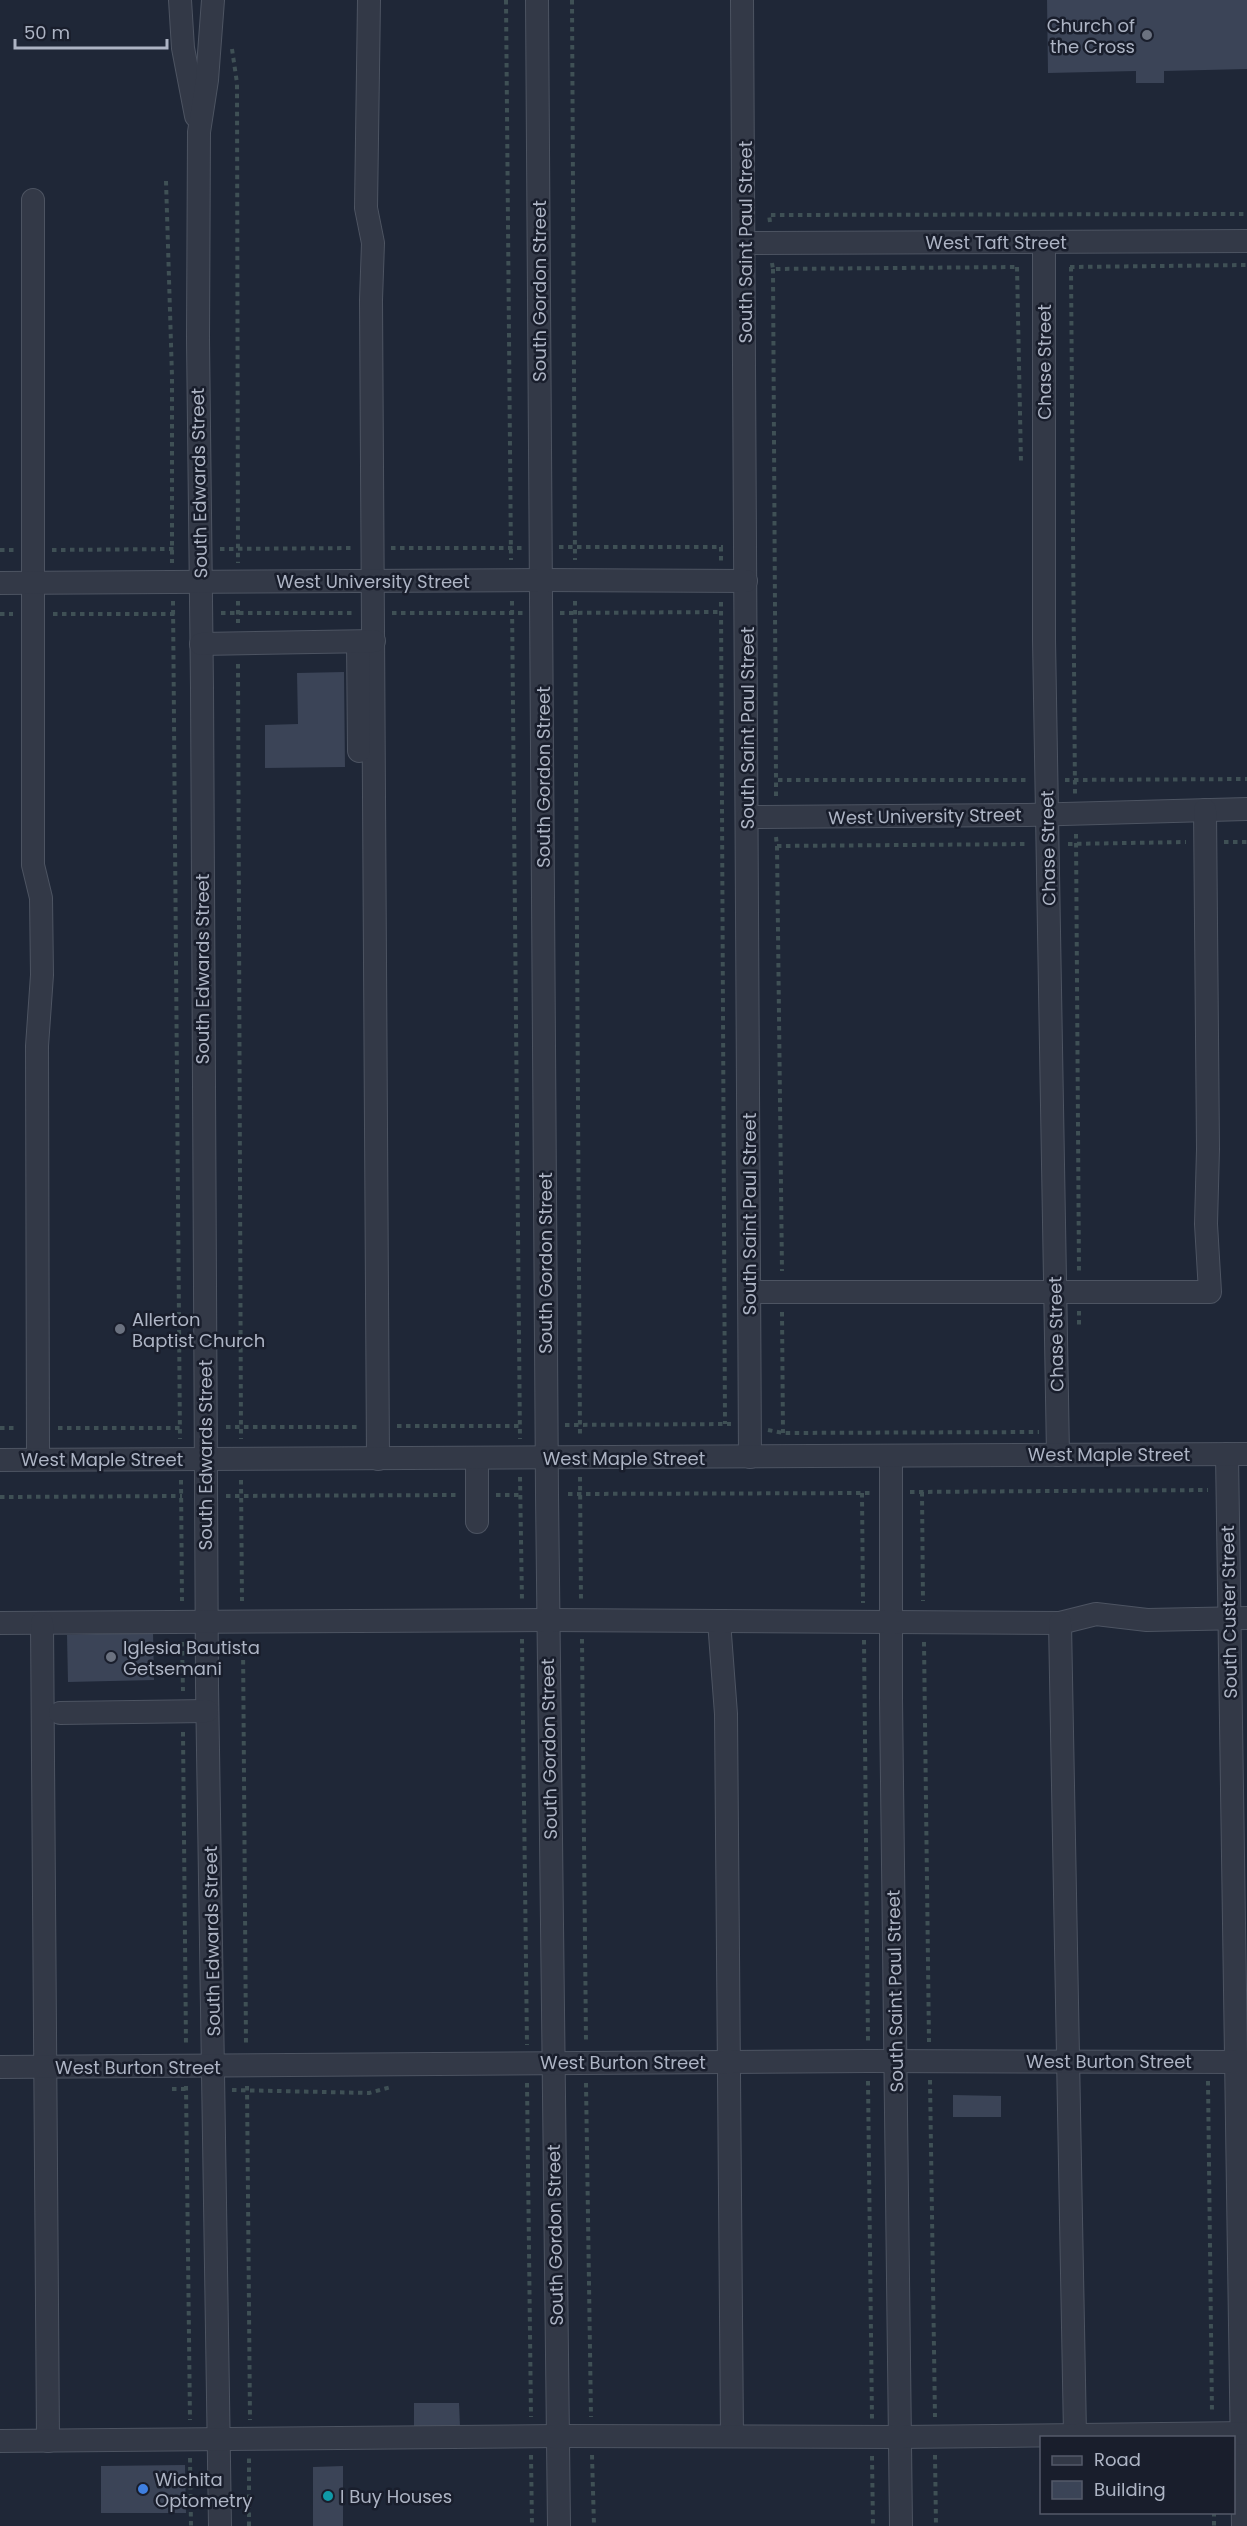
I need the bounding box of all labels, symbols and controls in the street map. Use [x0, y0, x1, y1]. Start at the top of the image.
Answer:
scale bar [15, 12, 166, 50]
place label: Church of the Cross [1047, 13, 1135, 59]
text: 50 m [24, 20, 70, 45]
marker: Church of the Cross [1140, 28, 1154, 42]
street label: South Saint Paul Street [733, 141, 758, 343]
street label: South Gordon Street [527, 200, 552, 382]
street label: West Taft Street [925, 230, 1067, 255]
street label: Chase Street [1032, 304, 1057, 420]
street label: South Edwards Street [185, 387, 213, 579]
street label: West University Street [276, 569, 470, 594]
street label: South Saint Paul Street [735, 627, 760, 829]
street label: South Gordon Street [531, 686, 556, 868]
street label: Chase Street [1034, 790, 1062, 906]
street label: West University Street [828, 802, 1022, 830]
street label: South Edwards Street [190, 874, 215, 1064]
street label: South Saint Paul Street [737, 1113, 762, 1315]
street label: South Gordon Street [533, 1172, 558, 1354]
street label: Chase Street [1042, 1276, 1070, 1392]
place label: Allerton Baptist Church [132, 1307, 265, 1353]
marker: Allerton Baptist Church [113, 1322, 127, 1336]
street label: South Edwards Street [193, 1360, 218, 1550]
street label: West Maple Street [1028, 1442, 1190, 1467]
street label: West Maple Street [543, 1446, 705, 1471]
street label: West Maple Street [21, 1447, 183, 1472]
street label: South Custer Street [1215, 1525, 1243, 1699]
place label: Iglesia Bautista Getsemani [123, 1635, 260, 1681]
marker: Iglesia Bautista Getsemani [104, 1650, 118, 1664]
street label: South Gordon Street [535, 1658, 563, 1840]
street label: South Edwards Street [198, 1845, 226, 2037]
street label: South Saint Paul Street [881, 1890, 909, 2092]
street label: West Burton Street [1026, 2049, 1192, 2074]
street label: West Burton Street [540, 2050, 706, 2075]
street label: West Burton Street [55, 2055, 221, 2080]
street label: South Gordon Street [541, 2144, 569, 2326]
legend [1040, 2436, 1235, 2514]
text: Road [1094, 2447, 1141, 2472]
place label: Wichita Optometry [155, 2467, 253, 2513]
text: Building [1094, 2477, 1166, 2502]
marker: Wichita Optometry [136, 2482, 150, 2496]
place label: I Buy Houses [340, 2484, 452, 2509]
marker: I Buy Houses [321, 2489, 335, 2503]

